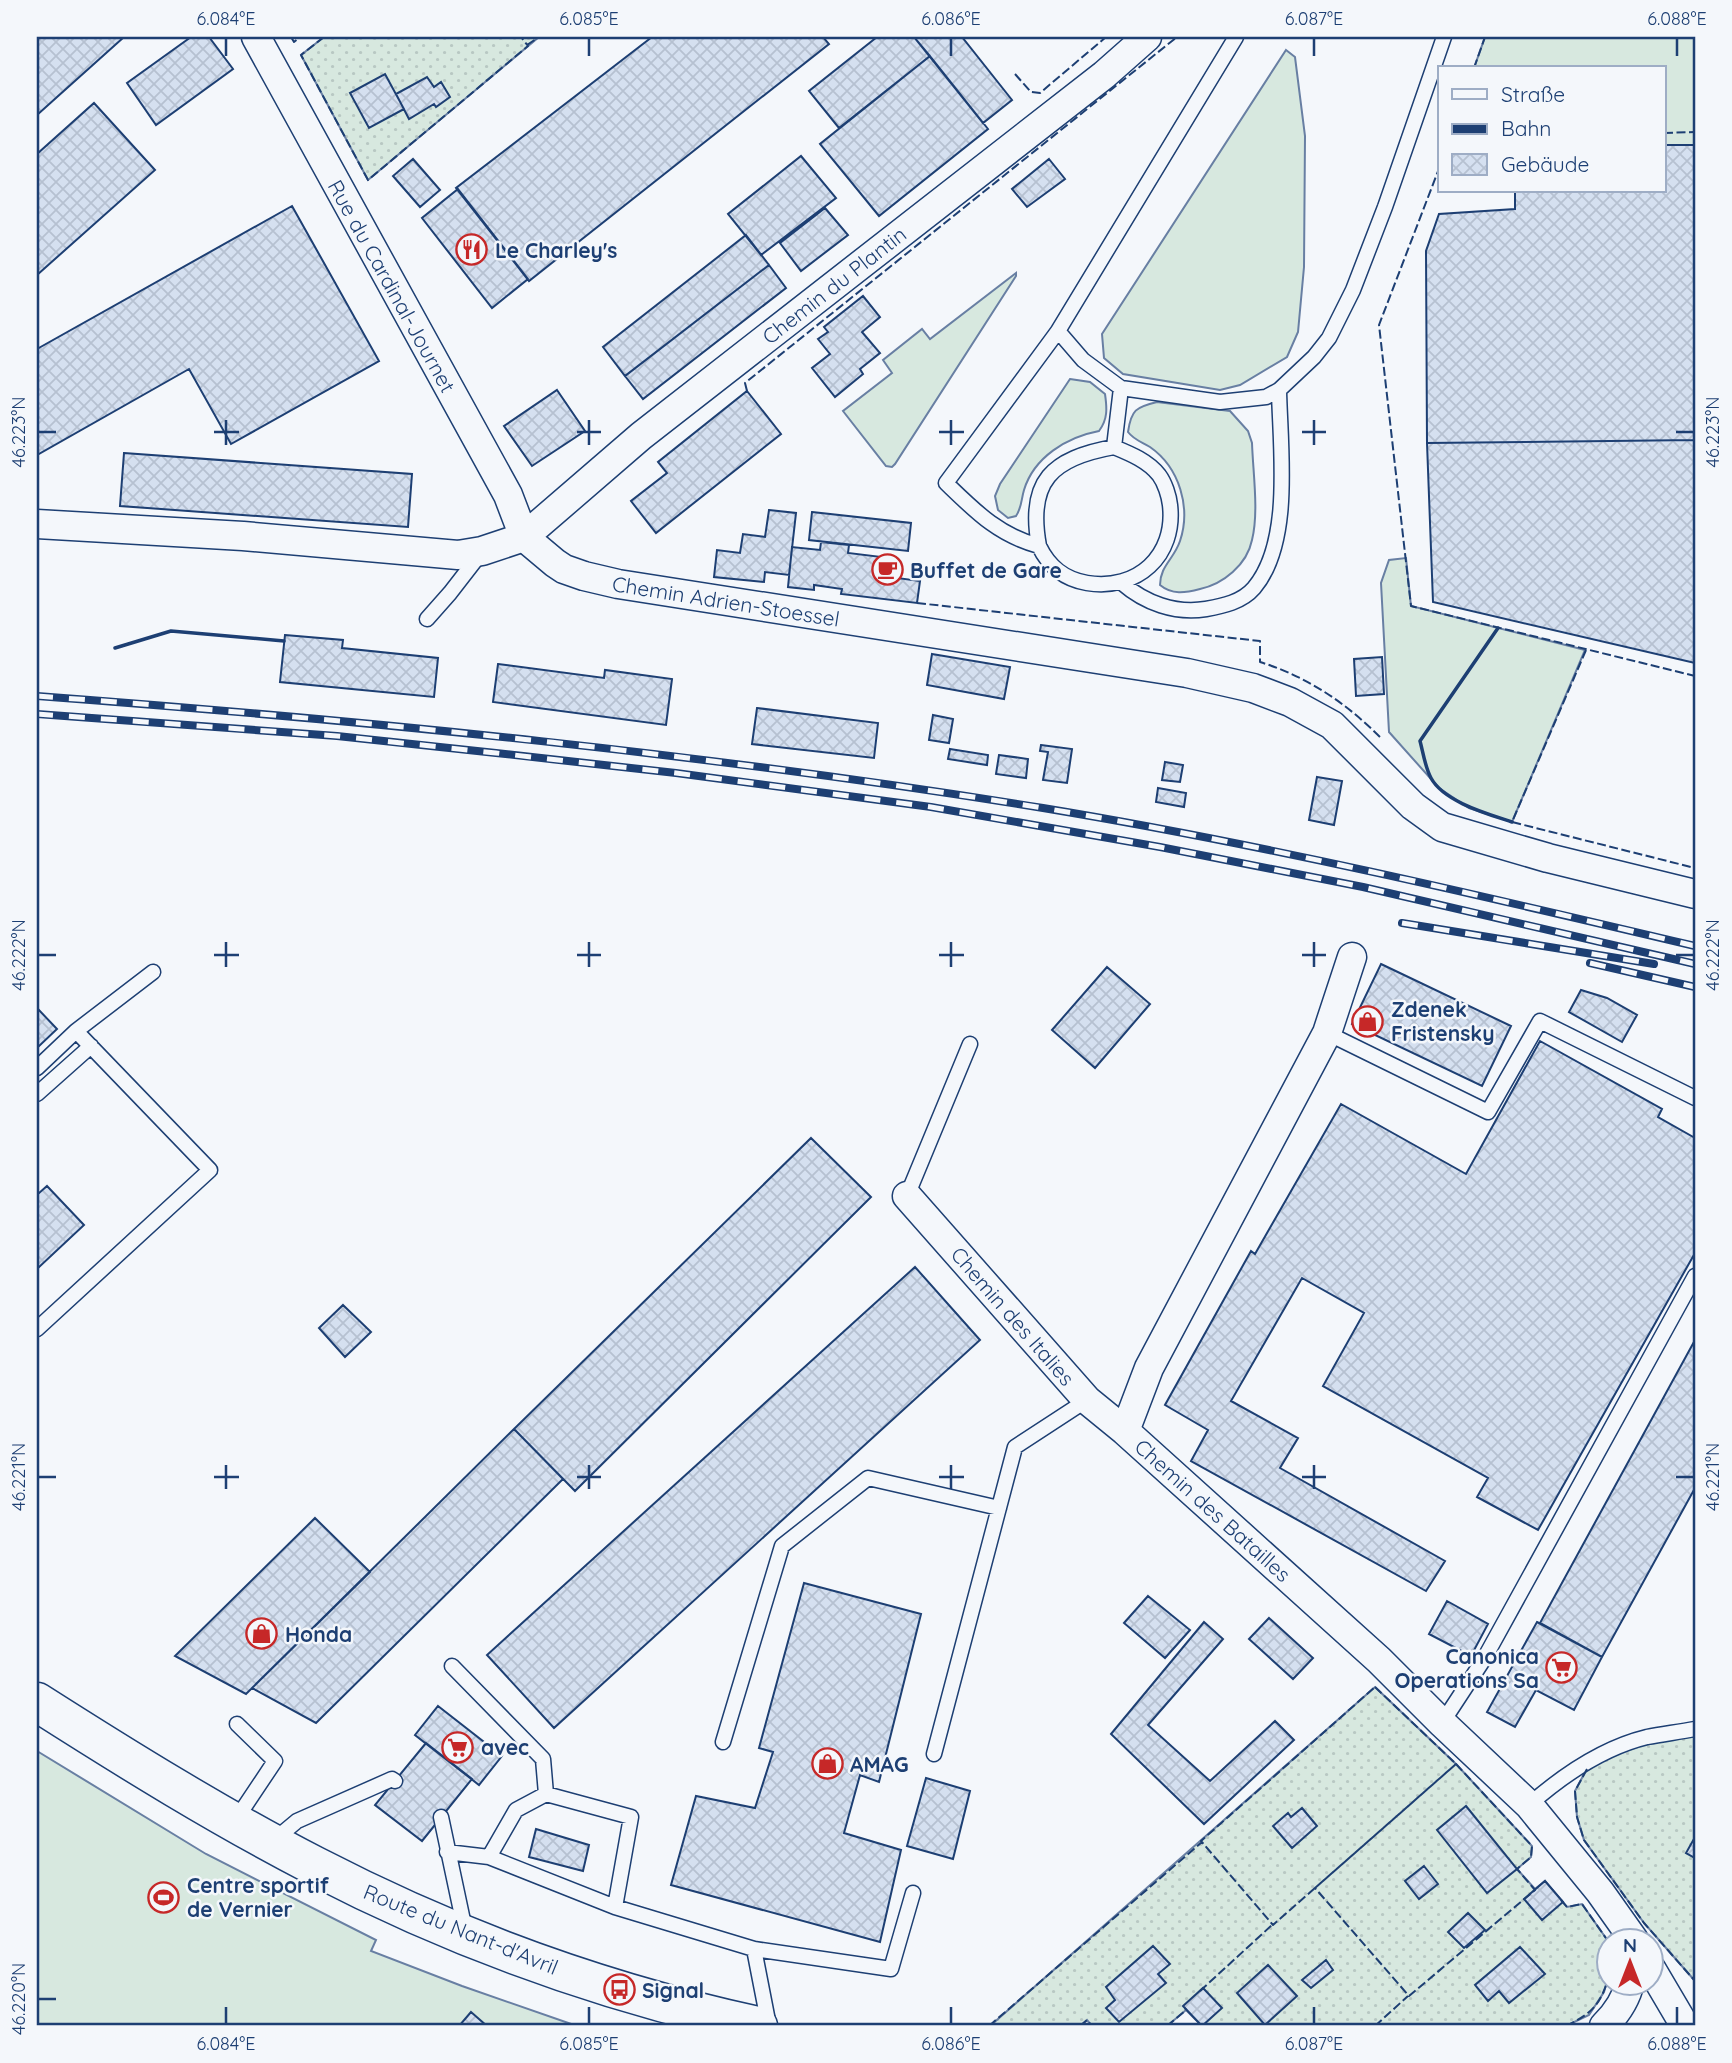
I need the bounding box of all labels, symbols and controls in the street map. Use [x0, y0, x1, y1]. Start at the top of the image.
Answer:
text: 6.084°E [196, 7, 256, 30]
text: 6.085°E [559, 7, 619, 30]
text: 6.086°E [921, 7, 981, 30]
text: 6.087°E [1285, 7, 1343, 30]
text: 6.088°E [1647, 7, 1707, 30]
legend [1438, 66, 1666, 192]
text: Straße [1501, 81, 1565, 107]
text: Bahn [1501, 115, 1551, 141]
text: Gebäude [1501, 151, 1589, 177]
street label: Rue du Cardinal-Journet [323, 175, 461, 397]
street label: Chemin du Plantin [757, 221, 911, 349]
restaurant icon: Le Charley's [455, 233, 489, 267]
place label: Le Charley's [495, 237, 618, 263]
text: 46.223°N [7, 397, 30, 467]
text: 46.223°N [1701, 397, 1724, 467]
cafe icon: Buffet de Gare [870, 553, 904, 587]
place label: Buffet de Gare [910, 557, 1062, 583]
street label: Chemin Adrien-Stoessel [610, 570, 842, 632]
text: 46.222°N [7, 919, 30, 991]
text: 46.222°N [1701, 919, 1724, 991]
place label: Zdenek Fristensky [1391, 996, 1495, 1046]
shop icon: Zdenek Fristensky [1351, 1004, 1385, 1038]
street label: Chemin des Italies [946, 1241, 1080, 1391]
street label: Chemin des Batailles [1130, 1433, 1296, 1587]
text: 46.221°N [7, 1443, 30, 1511]
text: 46.221°N [1701, 1443, 1724, 1511]
shop icon: Honda [245, 1617, 279, 1651]
place label: Honda [285, 1621, 352, 1647]
place label: Canonica Operations Sa [1395, 1643, 1539, 1693]
supermarket icon: Canonica Operations Sa [1545, 1651, 1579, 1685]
supermarket icon: avec [441, 1730, 475, 1764]
place label: avec [481, 1734, 529, 1760]
shop icon: AMAG [810, 1747, 844, 1781]
place label: AMAG [850, 1751, 909, 1777]
place label: Centre sportif de Vernier [187, 1872, 330, 1922]
street label: Route du Nant-d'Avril [360, 1878, 562, 1980]
sports icon: Centre sportif de Vernier [147, 1880, 181, 1914]
north arrow [1596, 1926, 1666, 1996]
text: N [1623, 1933, 1637, 1957]
text: 46.220°N [7, 1963, 30, 2035]
bus stop icon: Signal [602, 1973, 636, 2007]
place label: Signal [642, 1977, 704, 2003]
text: 6.084°E [196, 2032, 256, 2055]
text: 6.085°E [559, 2032, 619, 2055]
text: 6.086°E [921, 2032, 981, 2055]
text: 6.087°E [1285, 2032, 1343, 2055]
text: 6.088°E [1647, 2032, 1707, 2055]

